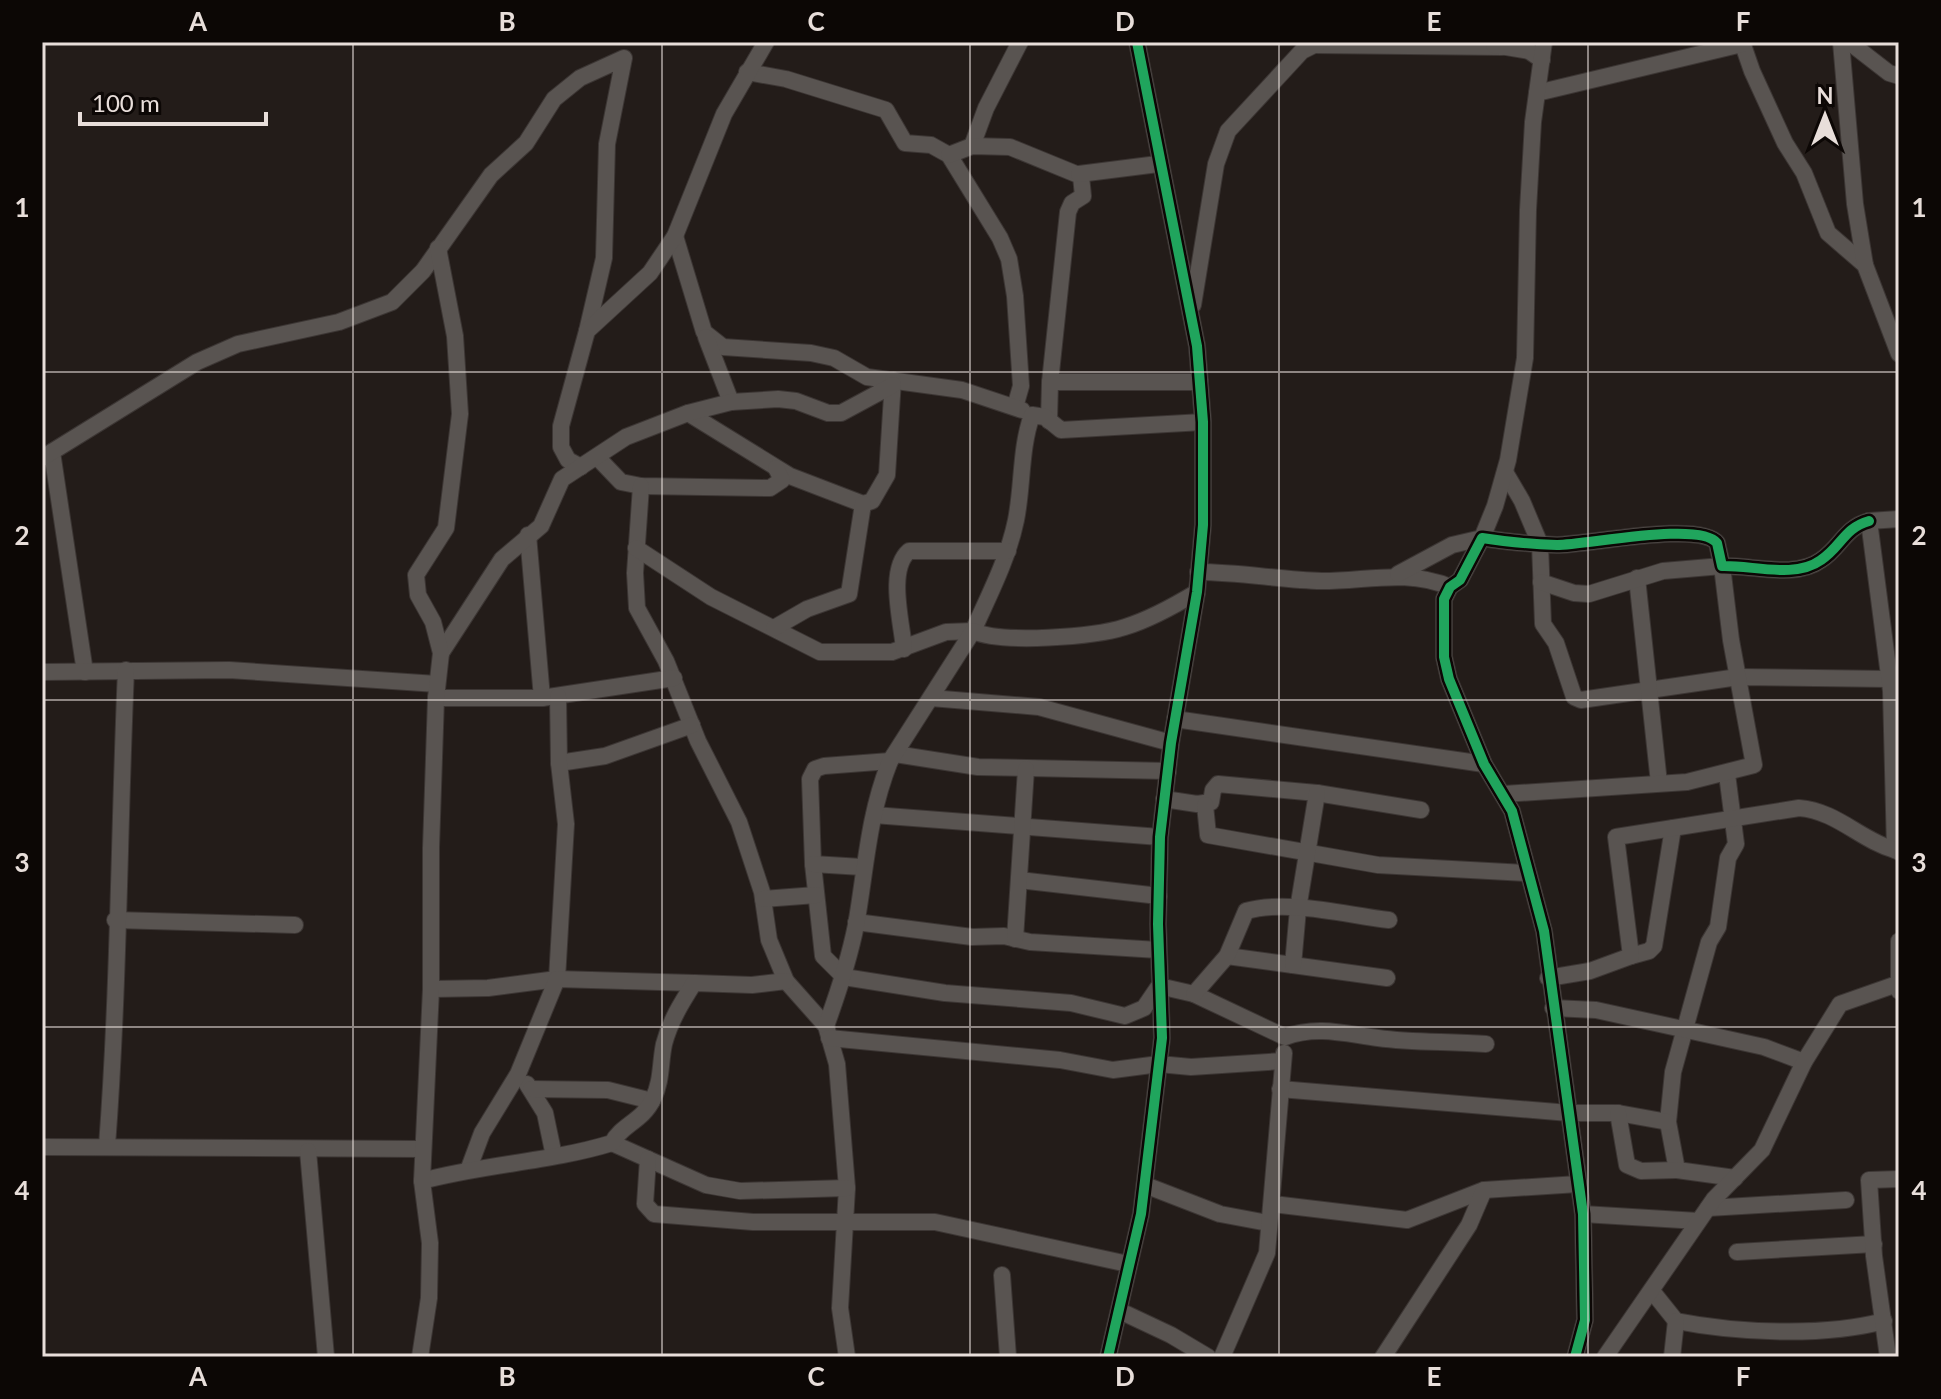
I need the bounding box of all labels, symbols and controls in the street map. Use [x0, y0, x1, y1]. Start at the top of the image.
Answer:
text: A [188, 5, 208, 37]
text: B [498, 5, 516, 37]
text: C [807, 5, 825, 37]
text: D [1115, 5, 1135, 37]
text: E [1427, 5, 1441, 37]
text: F [1736, 5, 1750, 37]
scale bar [80, 76, 266, 126]
north arrow [1785, 76, 1865, 156]
text: N [1817, 82, 1833, 109]
text: 100 m [92, 88, 160, 117]
text: 1 [14, 191, 30, 223]
text: 1 [1911, 191, 1927, 223]
text: 2 [14, 519, 30, 551]
text: 2 [1911, 519, 1927, 551]
text: 3 [14, 846, 30, 878]
text: 3 [1911, 846, 1927, 878]
text: 4 [14, 1174, 30, 1206]
text: 4 [1911, 1174, 1927, 1206]
text: A [188, 1360, 208, 1392]
text: B [498, 1360, 516, 1392]
text: C [807, 1360, 825, 1392]
text: D [1115, 1360, 1135, 1392]
text: E [1427, 1360, 1441, 1392]
text: F [1736, 1360, 1750, 1392]

